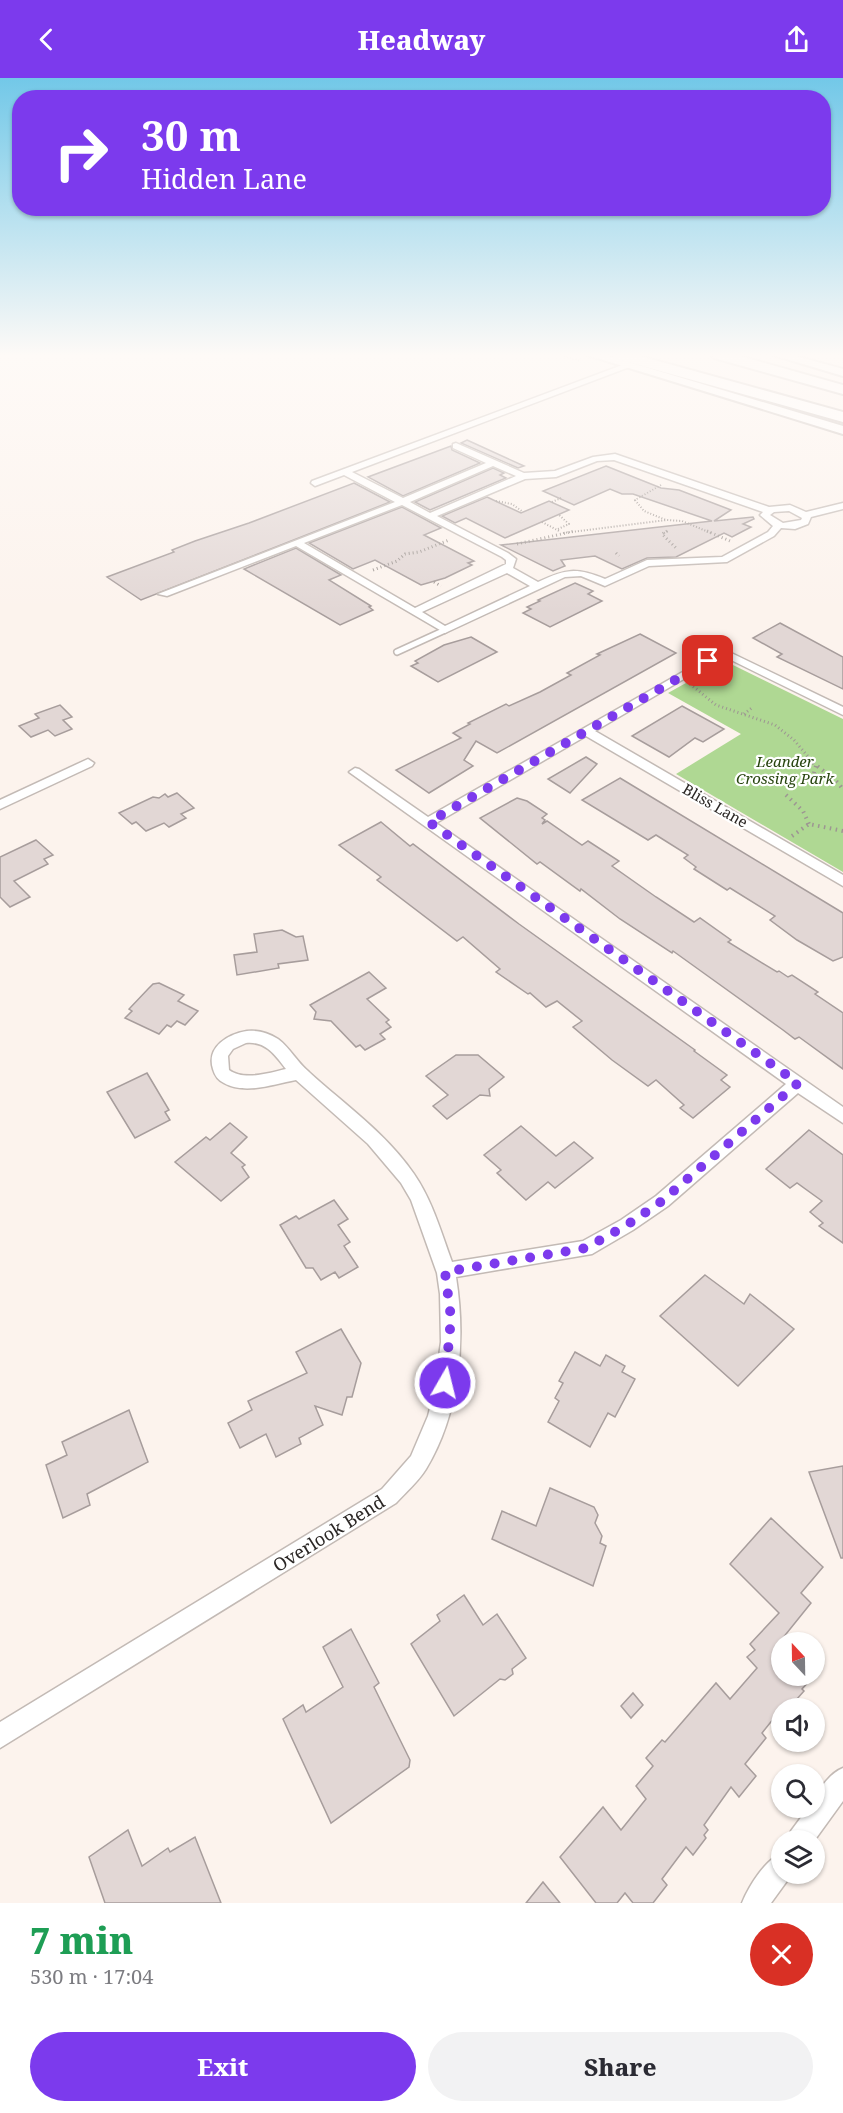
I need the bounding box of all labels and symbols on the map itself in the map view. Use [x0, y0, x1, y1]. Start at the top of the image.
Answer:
pin [682, 635, 733, 686]
park label: Leander Crossing Park [736, 751, 834, 788]
street label: Bliss Lane [679, 778, 752, 832]
position arrow [413, 1351, 477, 1415]
street label: Overlook Bend [268, 1489, 389, 1577]
north arrow [771, 1632, 825, 1686]

